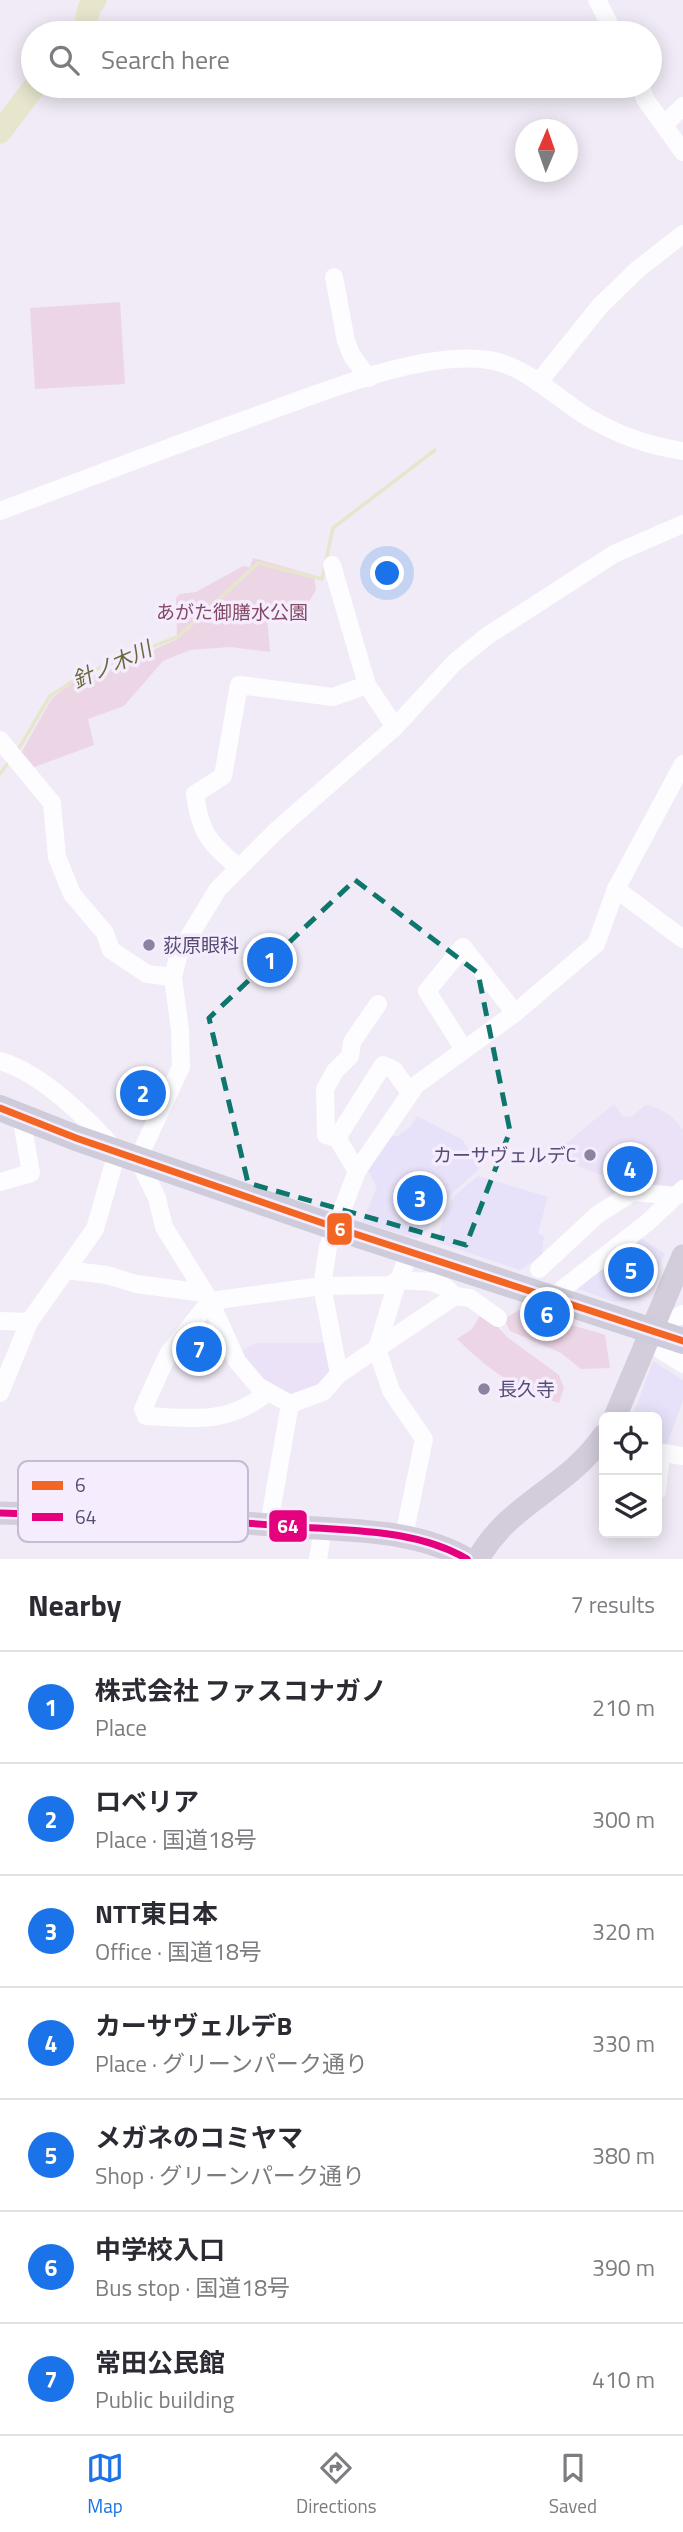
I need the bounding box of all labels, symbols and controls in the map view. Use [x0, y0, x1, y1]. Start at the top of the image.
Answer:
search box [21, 21, 662, 98]
text: Search here [101, 40, 230, 79]
icon: search [45, 41, 83, 79]
north arrow [515, 119, 578, 182]
your location [370, 556, 404, 590]
park label: あがた御膳水公園 [156, 597, 308, 626]
water label: 針ノ木川 [67, 632, 158, 696]
place label: 荻原眼科 [163, 930, 239, 959]
pin: 1 [247, 934, 293, 986]
marker: 荻原眼科 [141, 937, 157, 953]
pin: 2 [120, 1067, 166, 1119]
place label: カーサヴェルデC [433, 1140, 576, 1169]
pin: 4 [607, 1143, 653, 1195]
marker: カーサヴェルデC [582, 1147, 598, 1163]
pin: 3 [397, 1172, 443, 1224]
line badge: 6 [326, 1212, 353, 1246]
text: 6 [335, 1214, 346, 1243]
pin: 5 [608, 1244, 654, 1296]
pin: 6 [524, 1288, 570, 1340]
pin: 7 [176, 1323, 222, 1375]
place label: 長久寺 [498, 1374, 555, 1403]
marker: 長久寺 [476, 1381, 492, 1397]
map controls [599, 1412, 662, 1538]
button: locate [599, 1412, 662, 1475]
legend [18, 1461, 248, 1542]
text: 6 [75, 1470, 86, 1499]
button: layers [599, 1475, 662, 1538]
text: 64 [75, 1502, 96, 1531]
line badge: 64 [268, 1509, 308, 1543]
text: 64 [277, 1511, 299, 1540]
text: Nearby [28, 1582, 121, 1628]
text: 7 results [571, 1587, 655, 1622]
text: 株式会社 ファスコナガノ [95, 1671, 387, 1710]
text: 1 [45, 1690, 57, 1725]
text: 210 m [592, 1690, 655, 1725]
text: Place [95, 1710, 147, 1745]
text: ロベリア [95, 1782, 199, 1821]
text: 2 [45, 1802, 57, 1837]
text: 300 m [592, 1802, 655, 1837]
text: Place · 国道18号 [95, 1822, 257, 1857]
text: NTT東日本 [95, 1894, 218, 1933]
text: 3 [45, 1914, 57, 1949]
text: 320 m [592, 1914, 655, 1949]
text: Office · 国道18号 [95, 1934, 262, 1969]
text: カーサヴェルデB [95, 2006, 292, 2045]
text: 4 [45, 2026, 57, 2061]
text: 330 m [592, 2026, 655, 2061]
text: Place · グリーンパーク通り [95, 2046, 368, 2081]
text: メガネのコミヤマ [95, 2118, 303, 2157]
text: 5 [45, 2138, 57, 2173]
text: 380 m [592, 2138, 655, 2173]
text: Shop · グリーンパーク通り [95, 2158, 365, 2193]
text: 中学校入口 [95, 2230, 225, 2269]
text: 6 [45, 2250, 57, 2285]
text: 390 m [592, 2250, 655, 2285]
text: Bus stop · 国道18号 [95, 2270, 290, 2305]
text: 常田公民館 [95, 2343, 225, 2382]
text: 7 [45, 2362, 57, 2397]
text: 410 m [592, 2362, 655, 2397]
text: Public building [95, 2382, 234, 2417]
tab: Map [86, 2449, 124, 2520]
tab: Directions [296, 2449, 377, 2520]
tab: Saved [549, 2449, 597, 2520]

